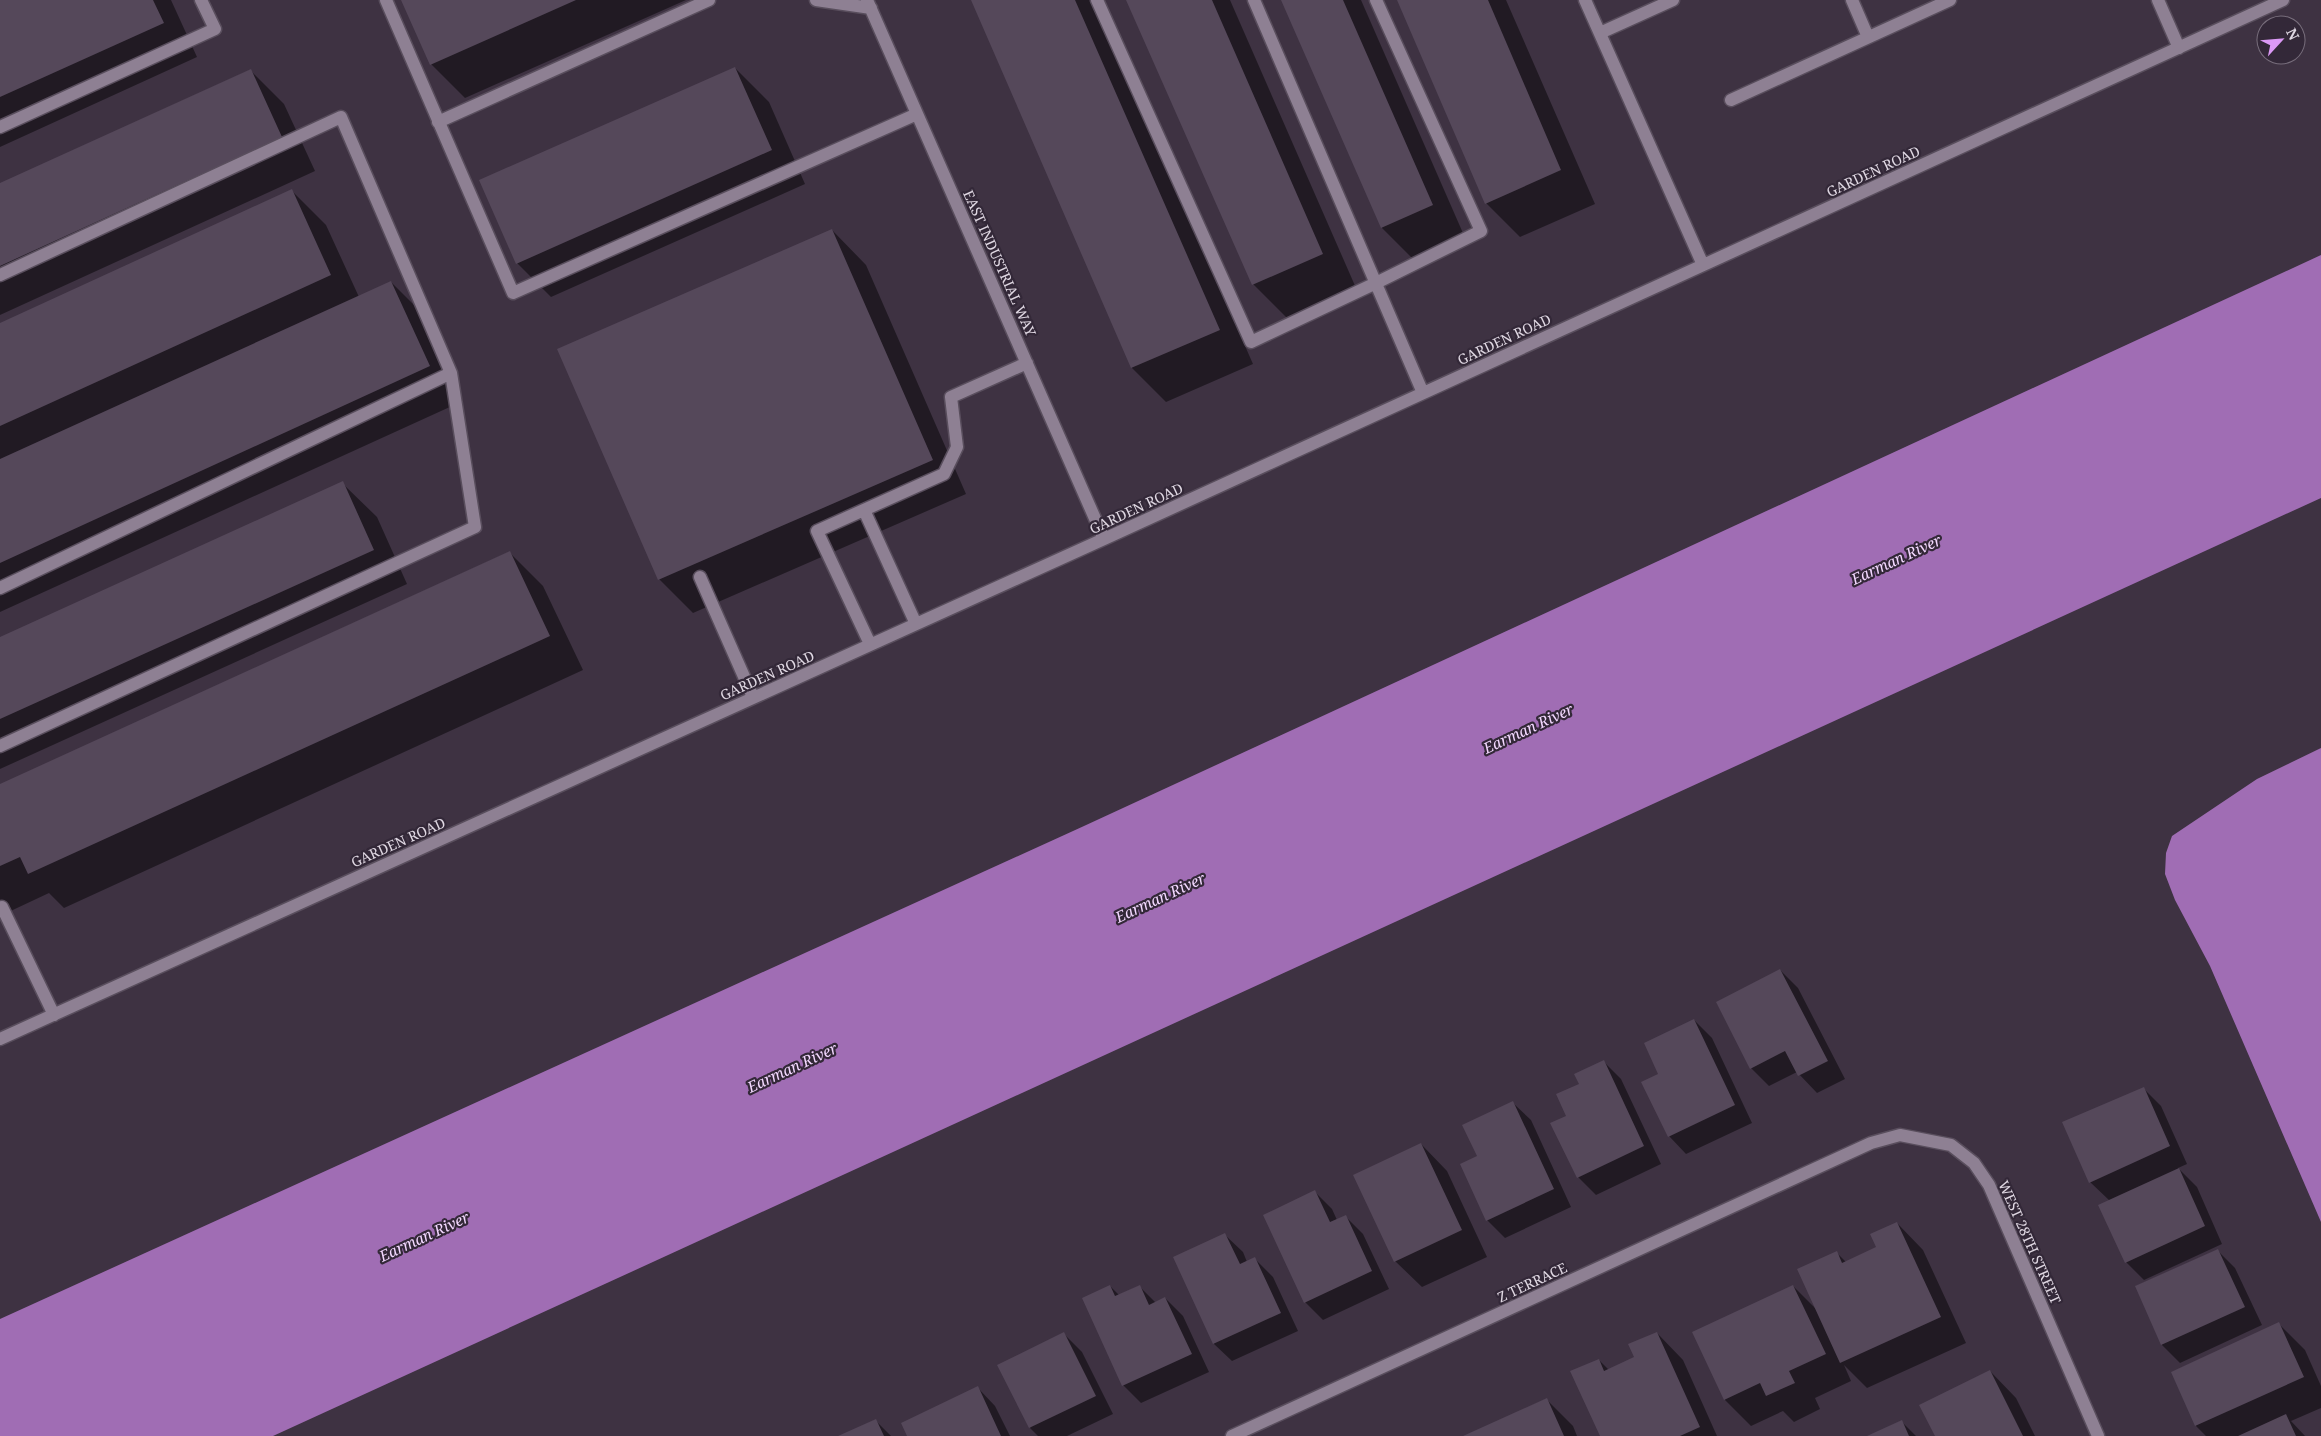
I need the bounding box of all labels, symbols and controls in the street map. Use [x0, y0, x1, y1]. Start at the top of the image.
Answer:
north arrow [2256, 15, 2306, 65]
text: N [2282, 25, 2304, 43]
street label: GARDEN ROAD [1823, 141, 1923, 201]
street label: EAST INDUSTRIAL WAY [959, 187, 1041, 339]
street label: GARDEN ROAD [1454, 309, 1554, 369]
street label: GARDEN ROAD [1086, 478, 1186, 538]
water label: Earman River [1847, 529, 1945, 589]
street label: GARDEN ROAD [717, 646, 817, 704]
water label: Earman River [1479, 698, 1577, 758]
street label: GARDEN ROAD [348, 813, 448, 871]
water label: Earman River [1111, 867, 1209, 927]
water label: Earman River [743, 1037, 841, 1097]
street label: WEST 28TH STREET [1994, 1177, 2066, 1307]
water label: Earman River [375, 1206, 473, 1266]
street label: Z TERRACE [1494, 1258, 1570, 1306]

